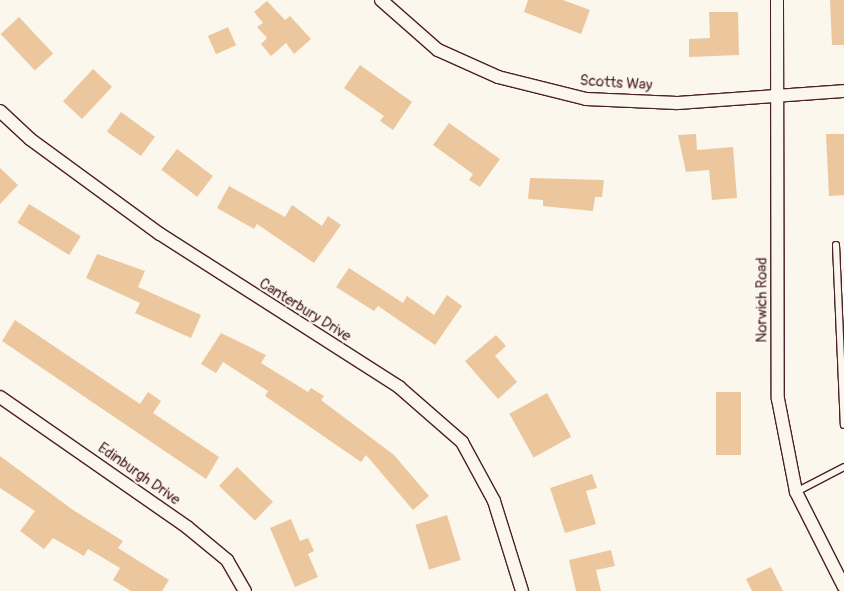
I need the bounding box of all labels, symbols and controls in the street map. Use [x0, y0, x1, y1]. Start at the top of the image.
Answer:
street label: Scotts Way [579, 71, 653, 95]
street label: Norwich Road [753, 257, 771, 343]
street label: Canterbury Drive [256, 275, 354, 345]
street label: Edinburgh Drive [94, 439, 184, 509]

